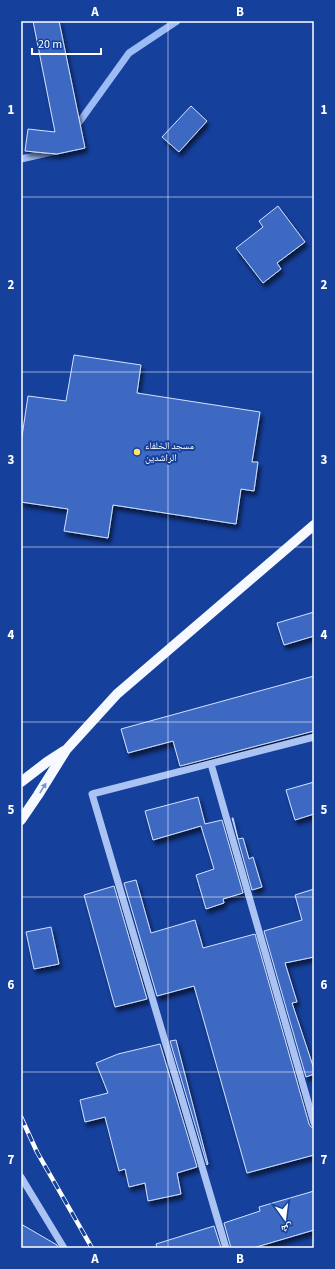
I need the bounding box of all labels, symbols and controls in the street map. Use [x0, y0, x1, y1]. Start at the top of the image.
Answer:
text: A [90, 3, 99, 21]
text: B [236, 3, 244, 21]
scale bar [32, 30, 101, 56]
text: 20 m [38, 36, 62, 53]
text: 1 [8, 101, 15, 119]
text: 1 [321, 101, 328, 119]
text: 2 [8, 276, 15, 294]
text: 2 [321, 276, 328, 294]
place label: مسجد الخلفاء الراشدين [145, 439, 194, 465]
marker: مسجد الخلفاء الراشدين [132, 447, 142, 457]
text: 3 [8, 451, 15, 469]
text: 3 [321, 451, 328, 469]
text: 4 [8, 626, 15, 644]
text: 4 [321, 626, 328, 644]
one-way arrow [39, 783, 47, 793]
text: 5 [8, 801, 15, 819]
text: 5 [321, 801, 328, 819]
text: 6 [8, 976, 15, 994]
text: 6 [321, 976, 328, 994]
text: 7 [8, 1151, 15, 1169]
text: 7 [321, 1151, 328, 1169]
north arrow [265, 1199, 305, 1239]
text: ش [280, 1220, 295, 1237]
text: A [90, 1250, 99, 1268]
text: B [236, 1250, 244, 1268]

